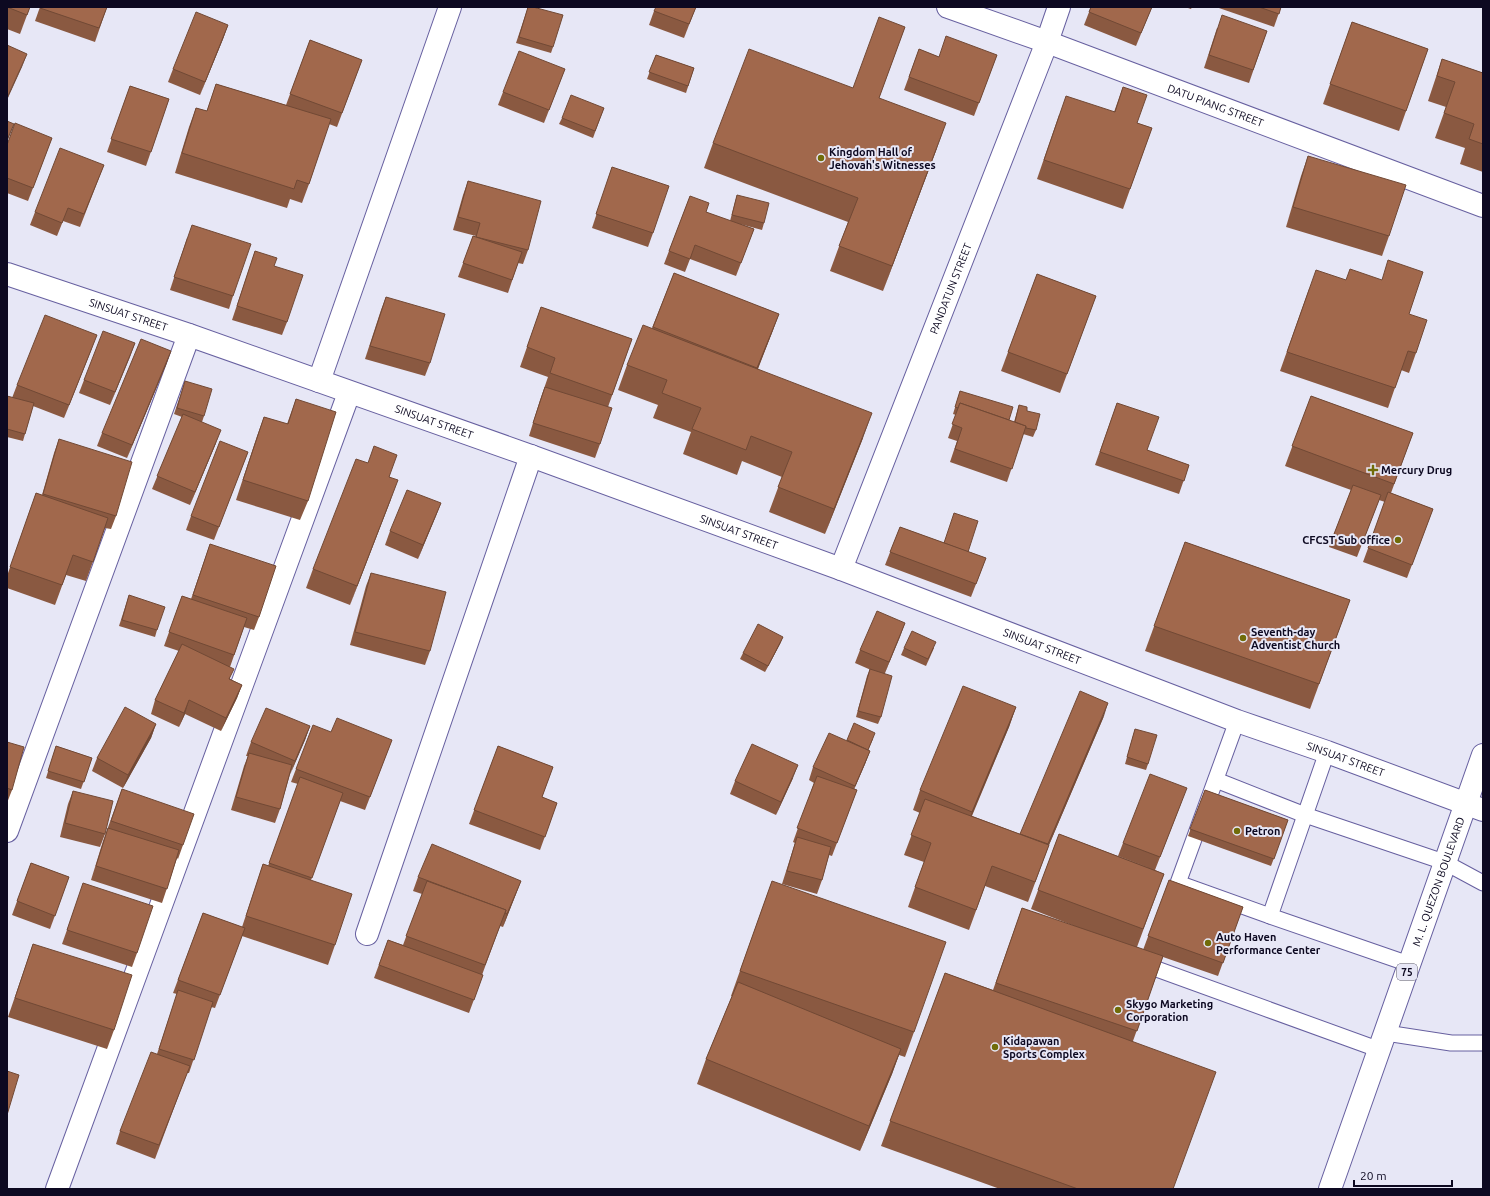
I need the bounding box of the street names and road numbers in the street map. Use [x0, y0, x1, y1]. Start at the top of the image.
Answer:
street label: DATU PIANG STREET [1166, 82, 1265, 129]
street label: PANDATUN STREET [927, 241, 974, 336]
street label: SINSUAT STREET [88, 296, 169, 333]
street label: SINSUAT STREET [393, 402, 475, 441]
street label: SINSUAT STREET [698, 512, 780, 551]
street label: SINSUAT STREET [1002, 626, 1083, 666]
street label: SINSUAT STREET [1305, 739, 1386, 779]
street label: M. L. QUEZON BOULEVARD [1410, 815, 1467, 948]
road number: 75 [1397, 964, 1417, 980]

